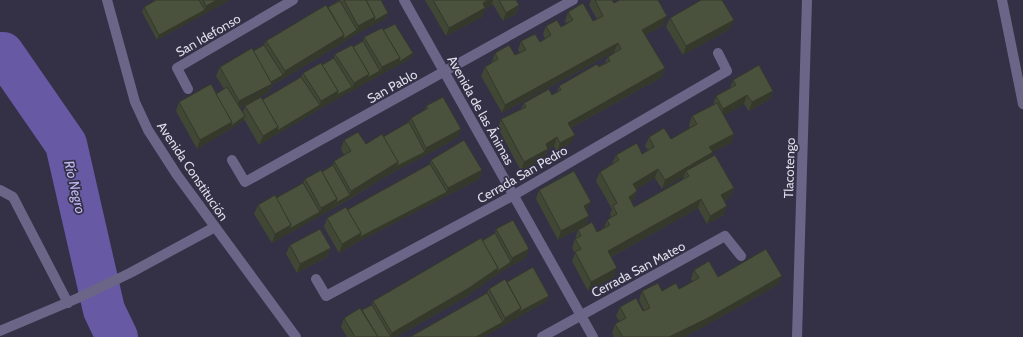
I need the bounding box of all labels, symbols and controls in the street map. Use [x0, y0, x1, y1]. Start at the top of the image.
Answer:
street label: San Idefonso [173, 10, 243, 60]
street label: Avenida de las Ánimas [444, 52, 519, 168]
street label: San Pablo [364, 66, 420, 106]
street label: Avenida Constitución [154, 118, 232, 224]
street label: Tlacotengo [780, 137, 798, 199]
street label: Cerrada San Pedro [474, 142, 570, 206]
water label: Río Negro [60, 159, 90, 215]
street label: Cerrada San Mateo [588, 238, 688, 300]

